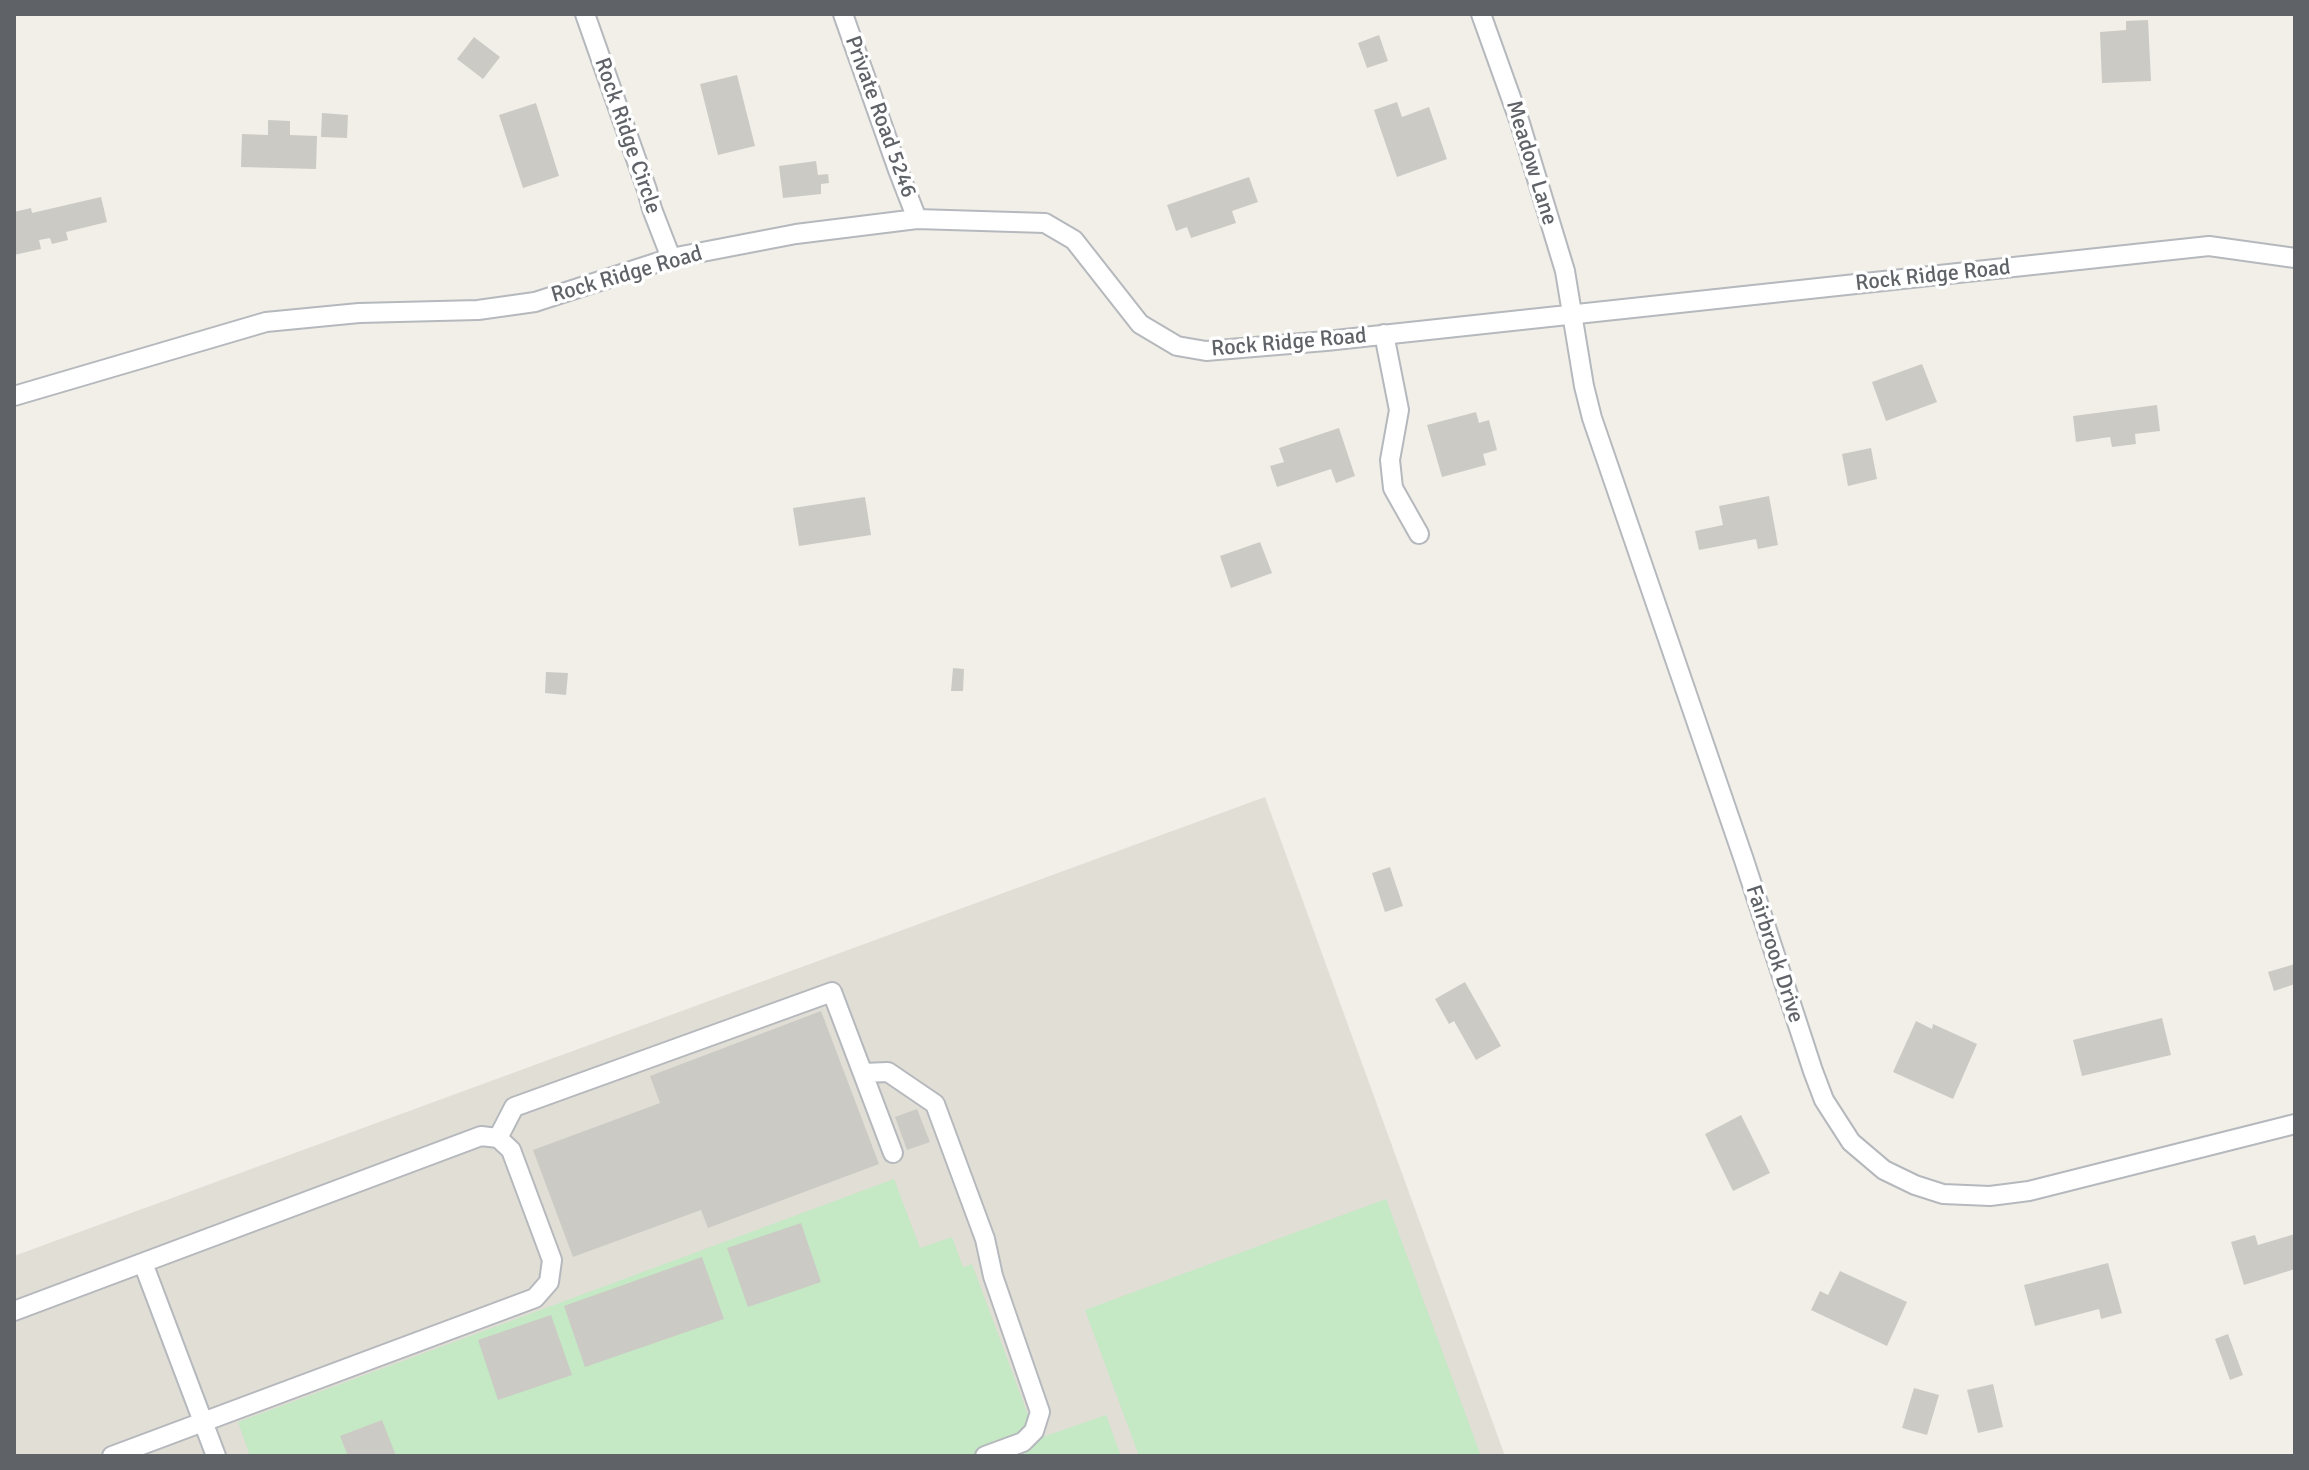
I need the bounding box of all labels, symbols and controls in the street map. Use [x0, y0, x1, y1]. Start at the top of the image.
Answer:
street label: Private Road 5246 [839, 33, 921, 201]
street label: Rock Ridge Circle [588, 54, 666, 218]
street label: Meadow Lane [1500, 98, 1562, 228]
street label: Rock Ridge Road [548, 241, 706, 309]
street label: Rock Ridge Road [1854, 255, 2012, 297]
street label: Rock Ridge Road [1210, 323, 1368, 363]
street label: Fairbrook Drive [1739, 882, 1809, 1026]

